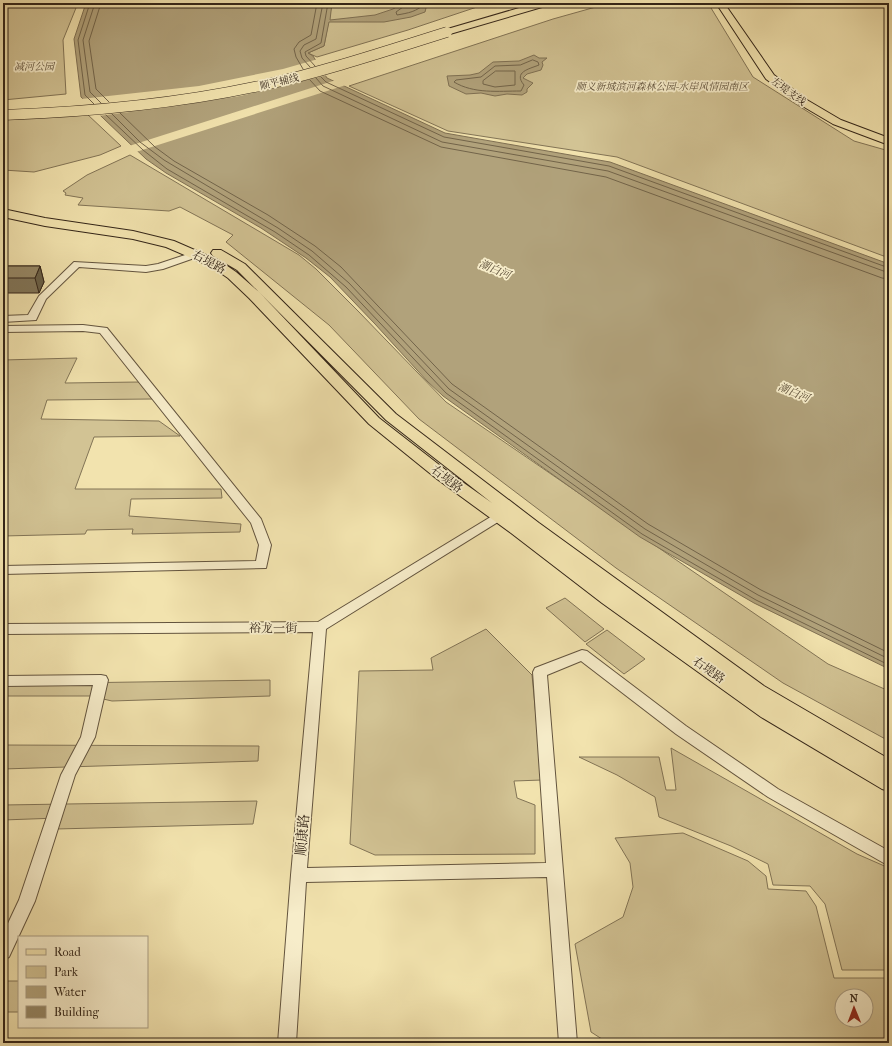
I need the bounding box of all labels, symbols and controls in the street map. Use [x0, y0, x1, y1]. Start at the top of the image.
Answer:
park label: 减河公园 [14, 61, 56, 73]
street label: 顺平辅线 [258, 72, 300, 92]
street label: 左堤支线 [769, 75, 808, 108]
park label: 顺义新城滨河森林公园-水岸风情园南区 [576, 81, 750, 93]
street label: 右堤路 [190, 247, 228, 277]
water label: 潮白河 [477, 257, 514, 282]
water label: 潮白河 [776, 380, 813, 405]
street label: 右堤路 [429, 462, 465, 496]
street label: 裕龙一街 [249, 621, 298, 635]
street label: 右堤路 [690, 654, 728, 686]
street label: 顺康路 [292, 813, 313, 857]
legend [18, 936, 148, 1028]
text: Road [54, 945, 81, 959]
text: Park [54, 965, 79, 979]
text: Water [53, 985, 87, 999]
north arrow [834, 988, 874, 1028]
text: N [850, 992, 859, 1005]
text: Building [54, 1005, 99, 1019]

